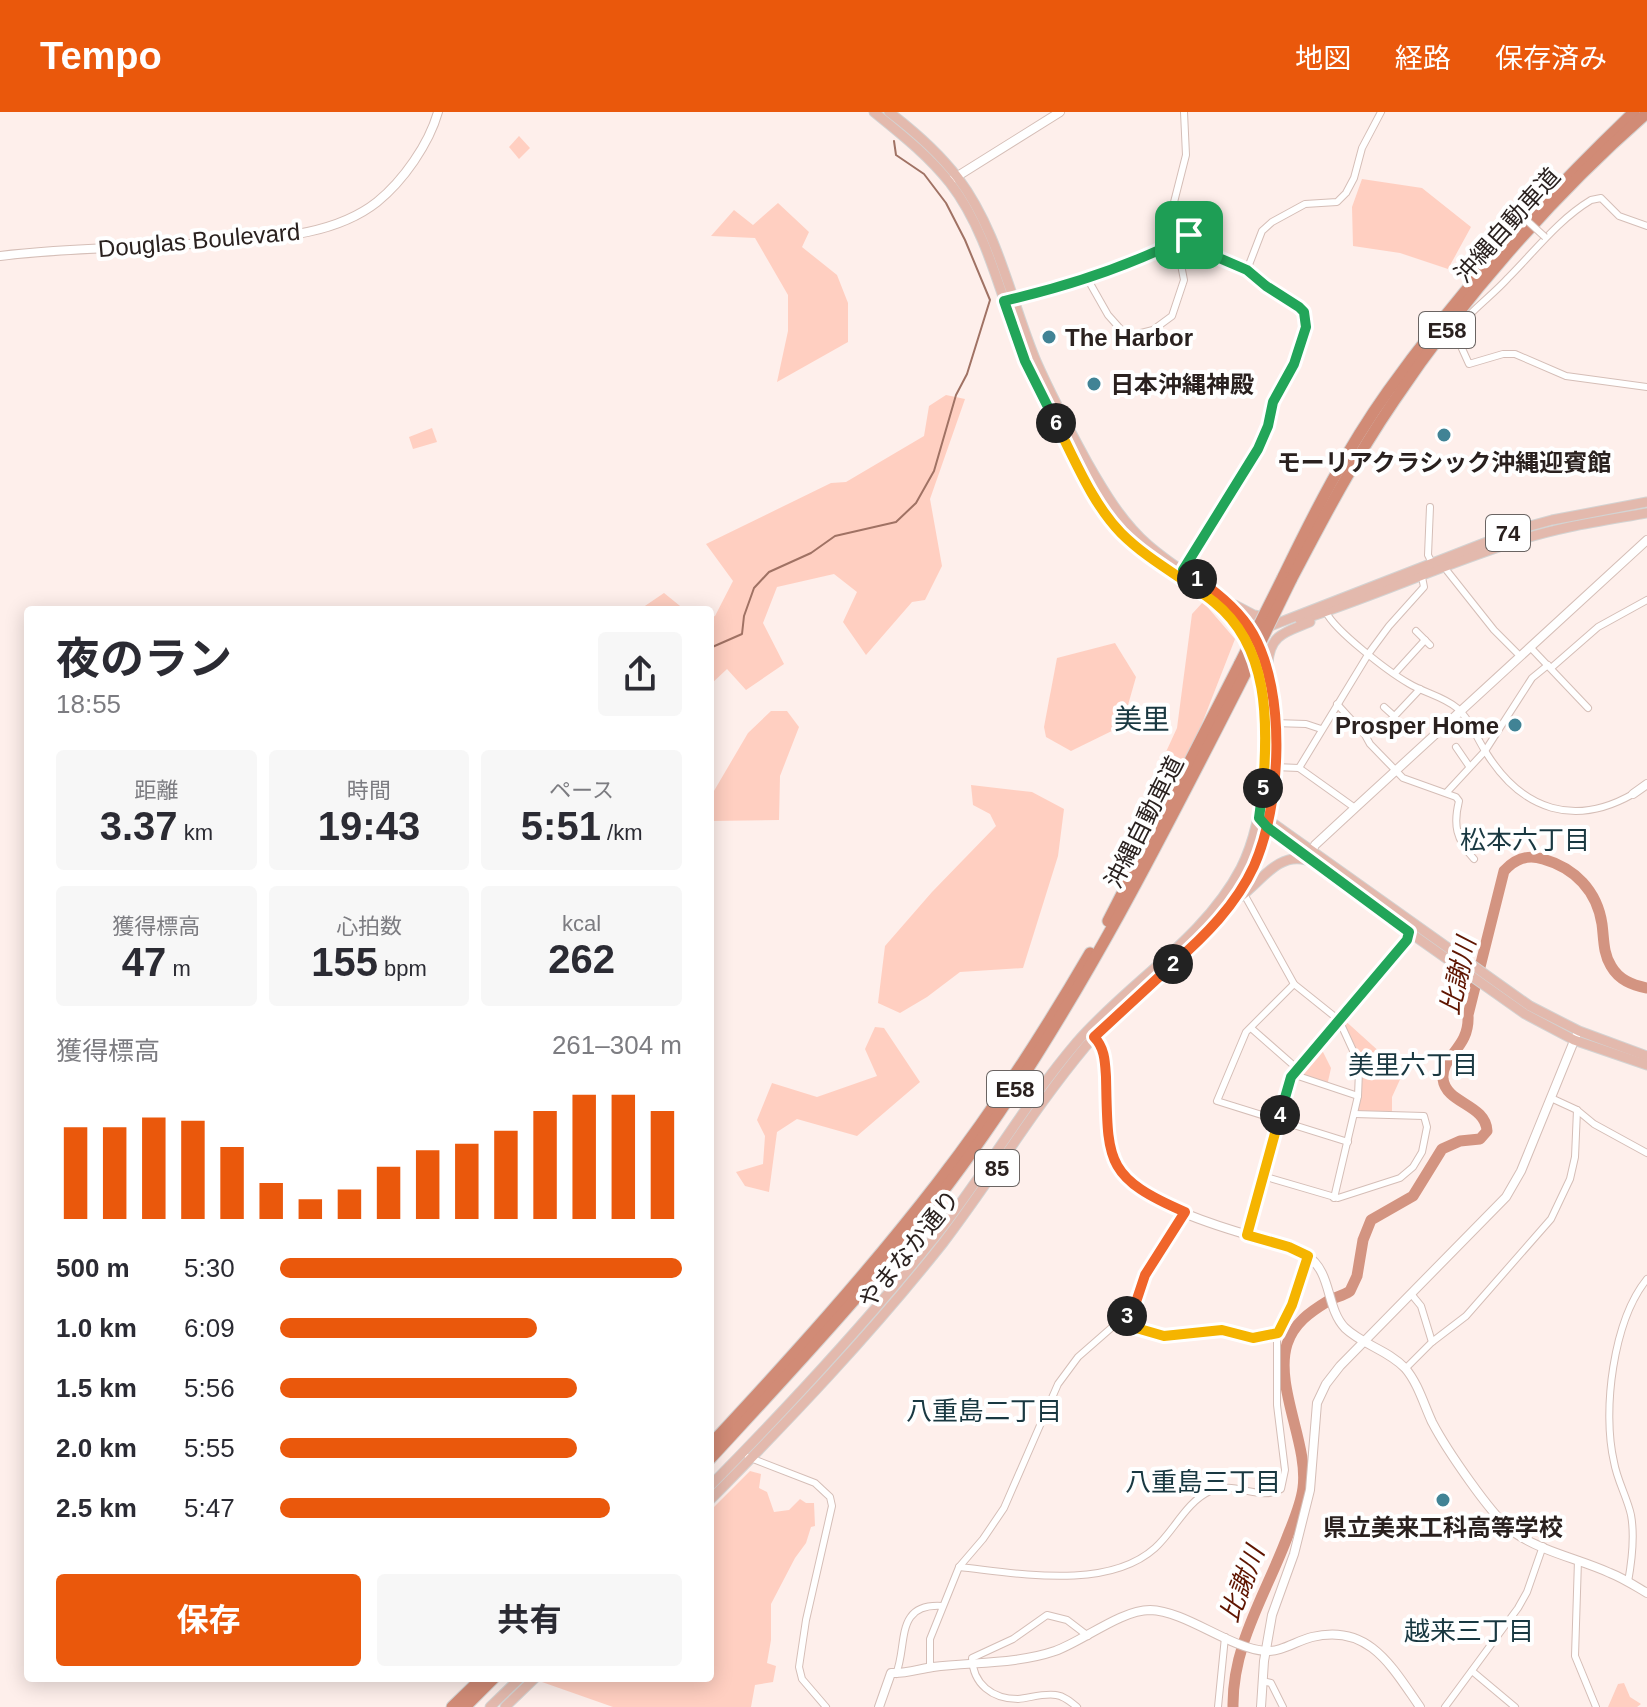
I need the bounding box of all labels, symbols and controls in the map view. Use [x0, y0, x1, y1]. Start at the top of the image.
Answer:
text: Tempo [40, 35, 162, 77]
text: 地図 [1295, 43, 1351, 74]
text: 経路 [1395, 43, 1451, 74]
text: 保存済み [1495, 43, 1607, 74]
street label: 沖縄自動車道 [1449, 162, 1565, 288]
pin [1155, 201, 1223, 269]
icon: arrive [1167, 213, 1211, 257]
street label: Douglas Boulevard [97, 218, 301, 262]
road number: E58 [1419, 312, 1475, 348]
place label: The Harbor [1065, 324, 1193, 351]
marker: The Harbor [1040, 328, 1058, 346]
place label: 日本沖縄神殿 [1110, 371, 1254, 398]
marker: 日本沖縄神殿 [1085, 375, 1103, 393]
pin: 6 [1036, 403, 1076, 443]
text: 6 [1050, 410, 1062, 435]
marker: モーリアクラシック沖縄迎賓館 [1435, 426, 1453, 444]
place label: モーリアクラシック沖縄迎賓館 [1277, 449, 1611, 476]
road number: 74 [1486, 515, 1530, 551]
pin: 1 [1177, 559, 1217, 599]
text: 1 [1191, 566, 1203, 591]
button: share [598, 632, 682, 716]
text: 夜のラン [56, 634, 232, 683]
text: 18:55 [56, 689, 121, 719]
district label: 美里 [1114, 704, 1170, 735]
place label: Prosper Home [1335, 712, 1499, 739]
marker: Prosper Home [1506, 716, 1524, 734]
street label: 沖縄自動車道 [1099, 752, 1189, 892]
pin: 5 [1243, 768, 1283, 808]
text: 5 [1257, 775, 1269, 800]
text: 距離 [134, 778, 178, 803]
text: 時間 [347, 778, 391, 803]
text: ペース [549, 778, 614, 803]
text: 3.37 [100, 804, 178, 848]
text: 19:43 [318, 804, 420, 848]
text: 5:51 [521, 804, 601, 848]
text: km [178, 820, 213, 845]
text: /km [601, 820, 642, 845]
district label: 松本六丁目 [1460, 825, 1590, 855]
text: kcal [562, 911, 601, 936]
text: 獲得標高 [112, 914, 200, 939]
text: 心拍数 [336, 914, 402, 939]
water label: 比謝川 [1435, 932, 1482, 1017]
text: 262 [548, 937, 615, 981]
text: 47 [122, 940, 166, 984]
text: 155 [311, 940, 378, 984]
pin: 2 [1153, 944, 1193, 984]
text: 2 [1167, 951, 1179, 976]
text: m [166, 956, 191, 981]
text: bpm [378, 956, 427, 981]
text: 261–304 m [552, 1030, 682, 1060]
text: 獲得標高 [56, 1036, 160, 1066]
district label: 美里六丁目 [1348, 1050, 1478, 1080]
road number: E58 [987, 1071, 1043, 1107]
pin: 4 [1260, 1095, 1300, 1135]
text: 4 [1274, 1102, 1286, 1127]
road number: 85 [975, 1150, 1019, 1186]
street label: やまなか通り [853, 1185, 965, 1313]
text: 500 m [56, 1253, 130, 1283]
text: 5:30 [184, 1253, 235, 1283]
pin: 3 [1107, 1296, 1147, 1336]
text: 3 [1121, 1303, 1133, 1328]
text: 1.0 km [56, 1313, 137, 1343]
text: 6:09 [184, 1313, 235, 1343]
text: 1.5 km [56, 1373, 137, 1403]
text: 5:56 [184, 1373, 235, 1403]
district label: 八重島二丁目 [906, 1396, 1062, 1426]
text: 2.0 km [56, 1433, 137, 1463]
text: 5:55 [184, 1433, 235, 1463]
district label: 八重島三丁目 [1125, 1467, 1281, 1497]
marker: 県立美来工科高等学校 [1434, 1491, 1452, 1509]
text: 2.5 km [56, 1493, 137, 1523]
text: 5:47 [184, 1493, 235, 1523]
place label: 県立美来工科高等学校 [1323, 1514, 1563, 1541]
water label: 比謝川 [1214, 1539, 1271, 1626]
button: 保存 [56, 1574, 361, 1666]
button: 共有 [377, 1574, 682, 1666]
district label: 越来三丁目 [1404, 1616, 1534, 1646]

